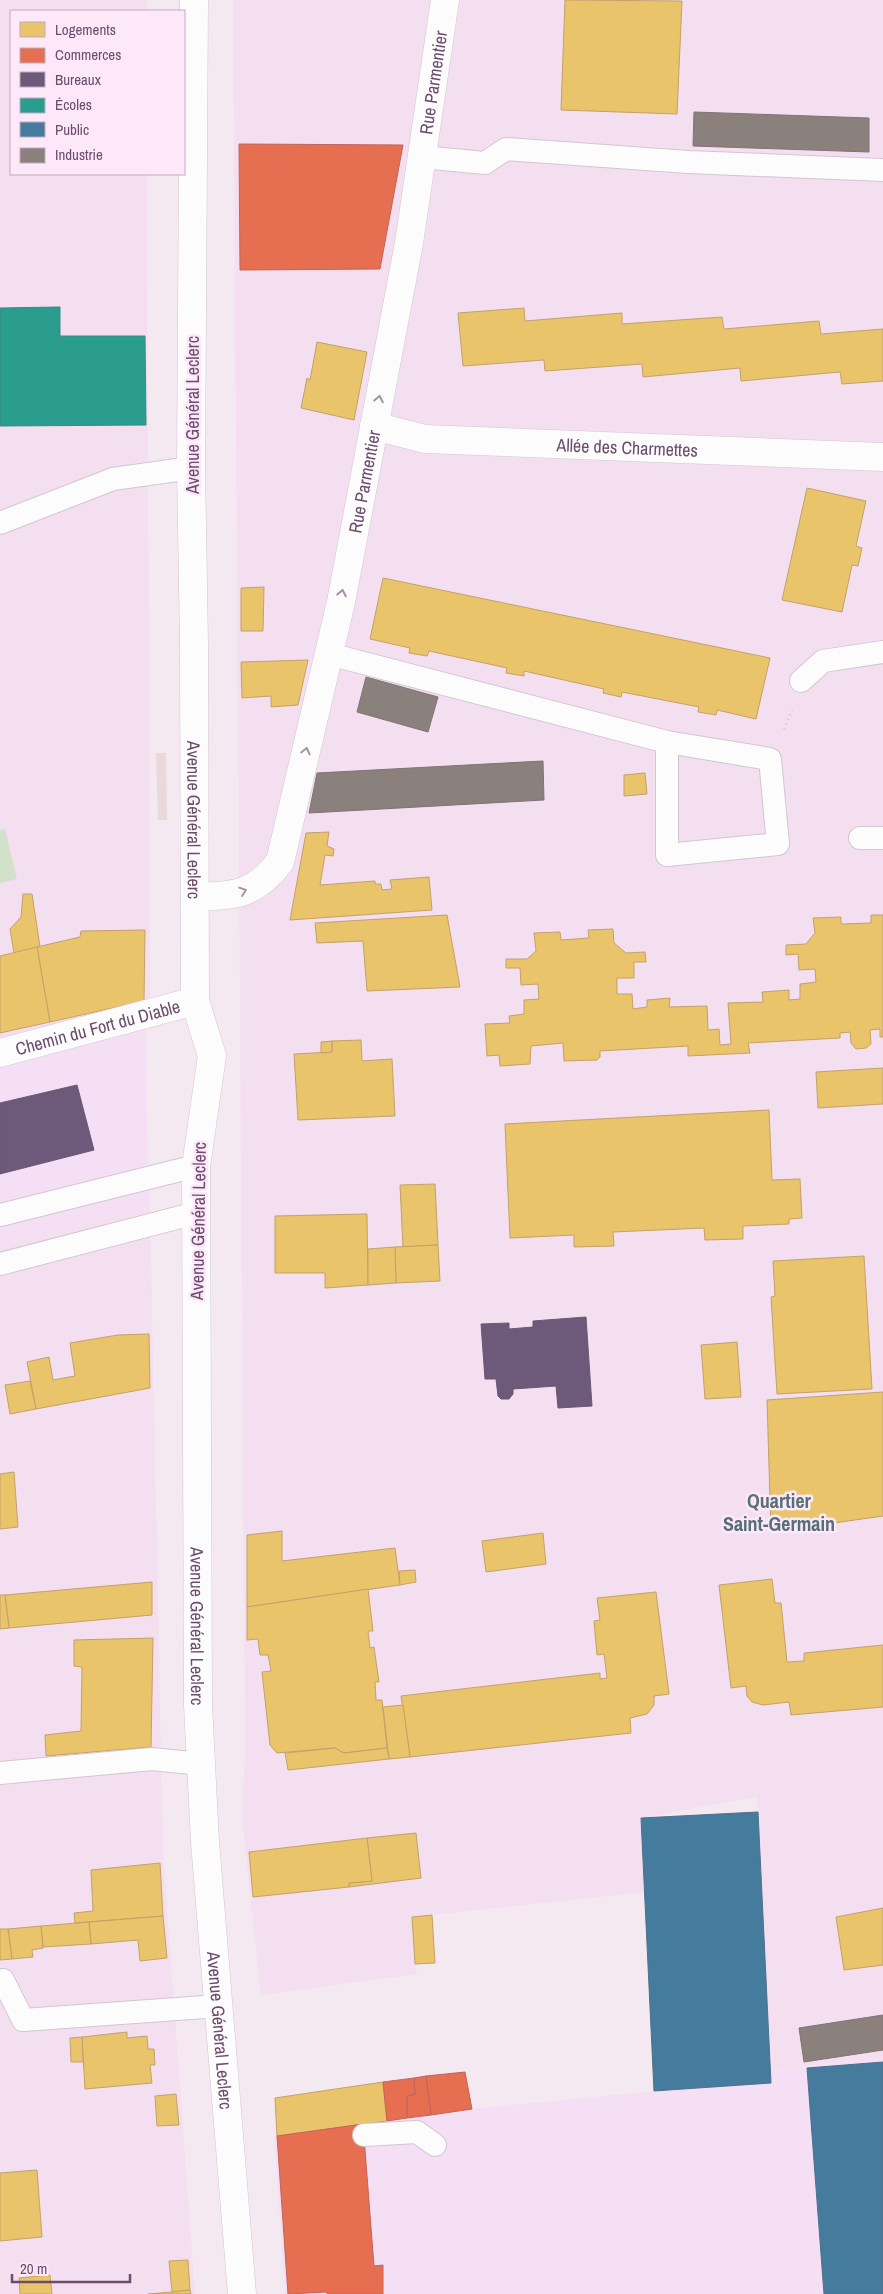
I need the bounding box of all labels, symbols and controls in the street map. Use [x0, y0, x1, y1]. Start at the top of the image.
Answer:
legend [10, 10, 185, 175]
text: Logements [55, 19, 116, 40]
street label: Rue Parmentier [413, 29, 453, 136]
text: Commerces [55, 44, 121, 65]
text: Bureaux [55, 69, 102, 90]
text: Écoles [55, 94, 92, 115]
text: Public [55, 119, 89, 140]
text: Industrie [55, 144, 103, 165]
street label: Avenue Général Leclerc [180, 336, 205, 495]
one-way arrow [373, 394, 384, 403]
street label: Rue Parmentier [342, 428, 386, 535]
street label: Allée des Charmettes [555, 432, 698, 462]
one-way arrow [337, 588, 347, 597]
street label: Avenue Général Leclerc [182, 740, 207, 899]
one-way arrow [300, 747, 311, 756]
one-way arrow [238, 887, 246, 897]
street label: Chemin du Fort du Diable [13, 993, 183, 1061]
street label: Avenue Général Leclerc [184, 1142, 212, 1301]
district label: Quartier Saint-Germain [723, 1487, 835, 1537]
street label: Avenue Général Leclerc [185, 1546, 211, 1705]
street label: Avenue Général Leclerc [201, 1950, 239, 2110]
scale bar [12, 2252, 130, 2284]
text: 20 m [20, 2258, 47, 2279]

